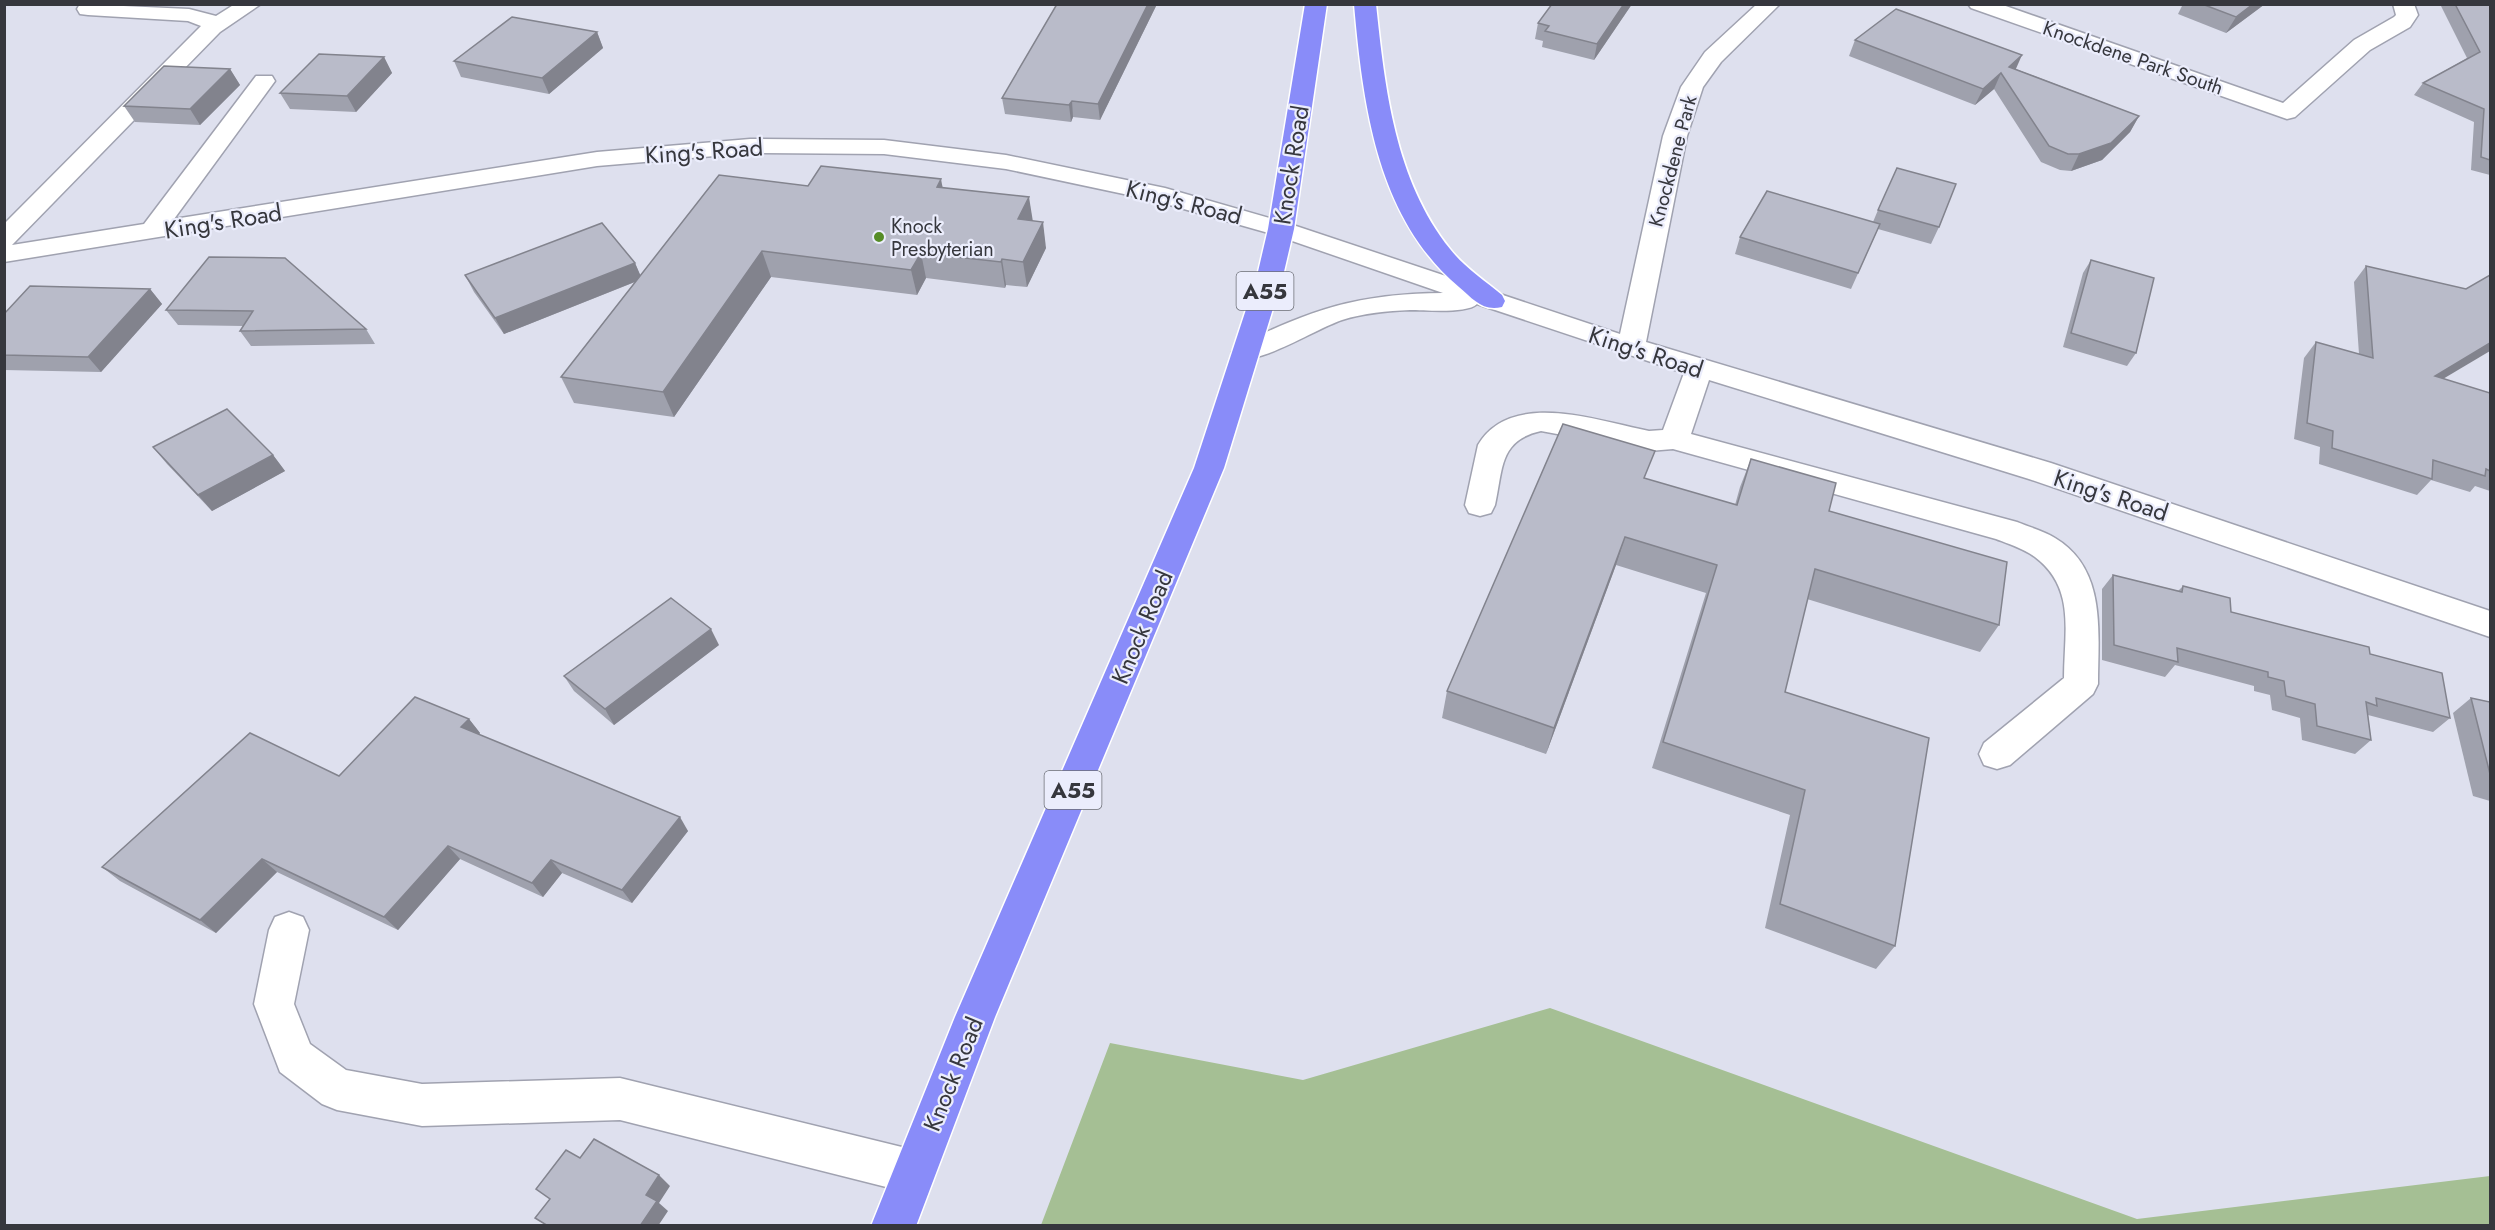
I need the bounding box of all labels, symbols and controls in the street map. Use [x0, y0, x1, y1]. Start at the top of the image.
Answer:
street label: Knockdene Park South [2039, 14, 2227, 102]
street label: Knockdene Park [1641, 92, 1705, 230]
street label: Knock Road [1264, 103, 1318, 227]
street label: King's Road [644, 129, 764, 173]
street label: King's Road [1122, 171, 1246, 233]
street label: King's Road [162, 194, 284, 248]
place label: Knock Presbyterian [891, 212, 994, 264]
marker: Knock Presbyterian [872, 230, 886, 244]
road number: A55 [1236, 272, 1294, 310]
street label: King's Road [1584, 317, 1708, 387]
street label: King's Road [2049, 460, 2173, 530]
street label: Knock Road [1102, 565, 1182, 689]
road number: A55 [1044, 771, 1102, 809]
street label: Knock Road [914, 1012, 992, 1136]

